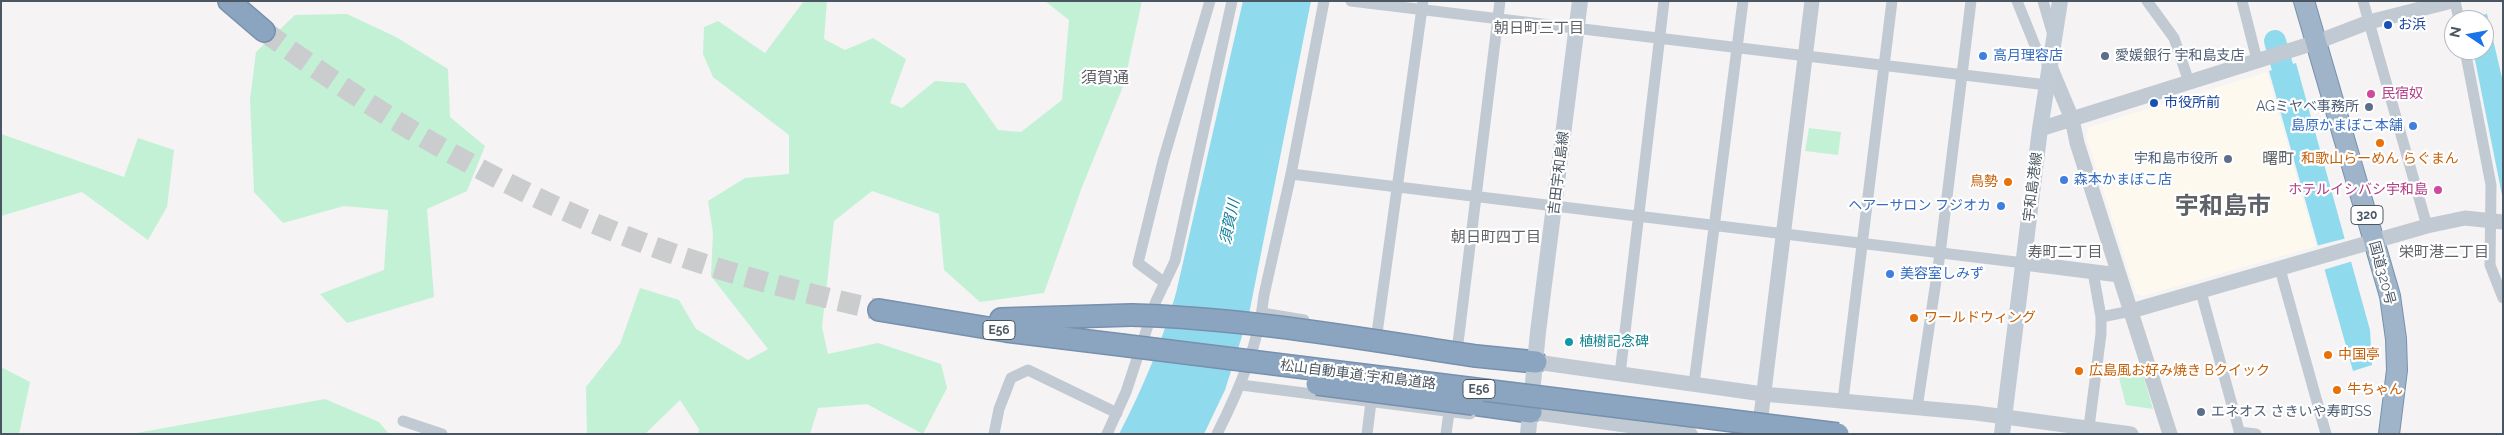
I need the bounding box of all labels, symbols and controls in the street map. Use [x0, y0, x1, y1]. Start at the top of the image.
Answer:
north arrow [2444, 10, 2494, 60]
place label: お浜 [2398, 17, 2426, 33]
district label: 朝日町三丁目 [1494, 19, 1584, 37]
marker: お浜 [2382, 19, 2394, 31]
text: N [2446, 25, 2464, 39]
place label: 高月理容店 [1993, 48, 2063, 64]
place label: 愛媛銀行 宇和島支店 [2115, 48, 2245, 64]
marker: 高月理容店 [1977, 50, 1989, 62]
marker: 愛媛銀行 宇和島支店 [2099, 50, 2111, 62]
district label: 須賀通 [1081, 68, 1129, 88]
place label: 民宿奴 [2381, 86, 2423, 102]
marker: 民宿奴 [2365, 88, 2377, 100]
place label: 市役所前 [2164, 95, 2220, 111]
marker: 市役所前 [2148, 97, 2160, 109]
place label: AGミヤベ事務所 [2256, 99, 2359, 115]
marker: AGミヤベ事務所 [2363, 101, 2375, 113]
place label: 島原かまぼこ本舗 [2291, 118, 2403, 134]
marker: 島原かまぼこ本舗 [2407, 120, 2419, 132]
street label: 吉田宇和島線 [1546, 130, 1572, 216]
marker: 和歌山らーめん らぐまん [2374, 137, 2386, 149]
district label: 曙町 [2262, 149, 2294, 169]
street label: 宇和島港線 [2020, 151, 2046, 223]
place label: 宇和島市役所 [2134, 151, 2218, 167]
place label: 和歌山らーめん らぐまん [2301, 151, 2459, 167]
marker: 宇和島市役所 [2222, 153, 2234, 165]
place label: 森本かまぼこ店 [2074, 172, 2172, 188]
place label: 鳥勢 [1970, 174, 1998, 190]
marker: 森本かまぼこ店 [2058, 174, 2070, 186]
marker: 鳥勢 [2002, 176, 2014, 188]
place label: ホテルイシバシ宇和島 [2288, 182, 2428, 198]
marker: ホテルイシバシ宇和島 [2432, 184, 2444, 196]
district label: 宇和島市 [2175, 193, 2271, 221]
water label: 須賀川 [1217, 198, 1243, 246]
place label: ヘアーサロン フジオカ [1848, 198, 1991, 214]
marker: ヘアーサロン フジオカ [1995, 200, 2007, 212]
road number: 320 [2351, 206, 2383, 224]
district label: 朝日町四丁目 [1451, 228, 1541, 246]
street label: 国道320号 [2365, 239, 2399, 307]
district label: 寿町二丁目 [2028, 243, 2102, 261]
district label: 栄町港二丁目 [2399, 243, 2489, 261]
place label: 美容室しみず [1900, 266, 1984, 282]
marker: 美容室しみず [1884, 268, 1896, 280]
place label: ワールドウィング [1924, 310, 2036, 326]
marker: ワールドウィング [1908, 312, 1920, 324]
road number: E56 [983, 320, 1015, 340]
place label: 植樹記念碑 [1579, 334, 1649, 350]
marker: 植樹記念碑 [1563, 336, 1575, 348]
place label: 中国亭 [2338, 347, 2380, 363]
marker: 中国亭 [2322, 349, 2334, 361]
street label: 松山自動車道;宇和島道路 [1279, 357, 1437, 393]
place label: 広島風お好み焼き Bクイック [2089, 363, 2270, 379]
marker: 広島風お好み焼き Bクイック [2073, 365, 2085, 377]
road number: E56 [1463, 379, 1495, 398]
place label: 牛ちゃん [2347, 382, 2403, 398]
marker: 牛ちゃん [2331, 384, 2343, 396]
place label: エネオス さきいや寿町SS [2211, 404, 2372, 420]
marker: エネオス さきいや寿町SS [2195, 406, 2207, 418]

